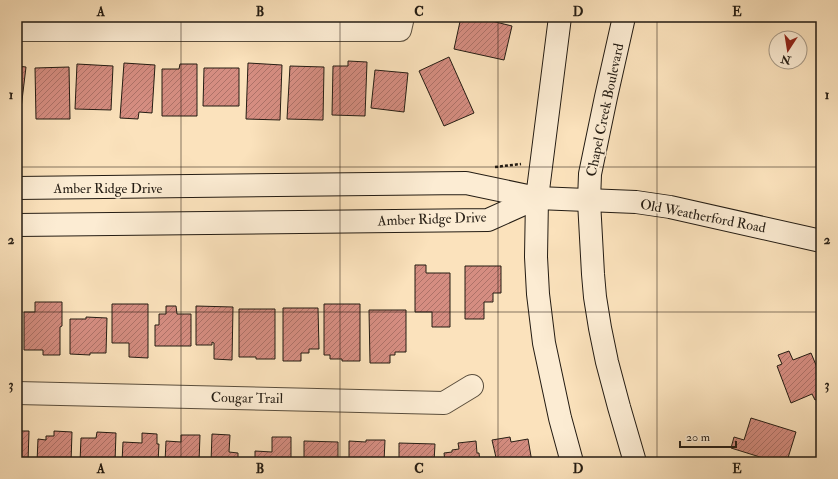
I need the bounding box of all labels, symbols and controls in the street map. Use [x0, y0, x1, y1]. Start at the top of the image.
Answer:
text: A [96, 4, 106, 20]
text: B [256, 4, 264, 20]
text: C [414, 4, 424, 20]
text: D [573, 4, 584, 20]
text: E [732, 4, 742, 20]
north arrow [768, 30, 808, 70]
street label: Chapel Creek Boulevard [583, 42, 628, 178]
text: N [779, 52, 793, 67]
text: 1 [9, 87, 14, 103]
text: 1 [825, 87, 830, 103]
street label: Amber Ridge Drive [53, 180, 163, 197]
street label: Old Weatherford Road [639, 195, 767, 237]
street label: Amber Ridge Drive [376, 209, 487, 229]
text: 2 [8, 232, 15, 248]
text: 2 [824, 232, 831, 248]
text: 3 [9, 377, 14, 393]
text: 3 [825, 377, 830, 393]
street label: Cougar Trail [211, 389, 284, 407]
scale bar [680, 423, 736, 449]
text: 20 m [686, 430, 711, 445]
text: A [96, 461, 106, 477]
text: B [256, 461, 264, 477]
text: C [414, 461, 424, 477]
text: D [573, 461, 584, 477]
text: E [732, 461, 742, 477]

